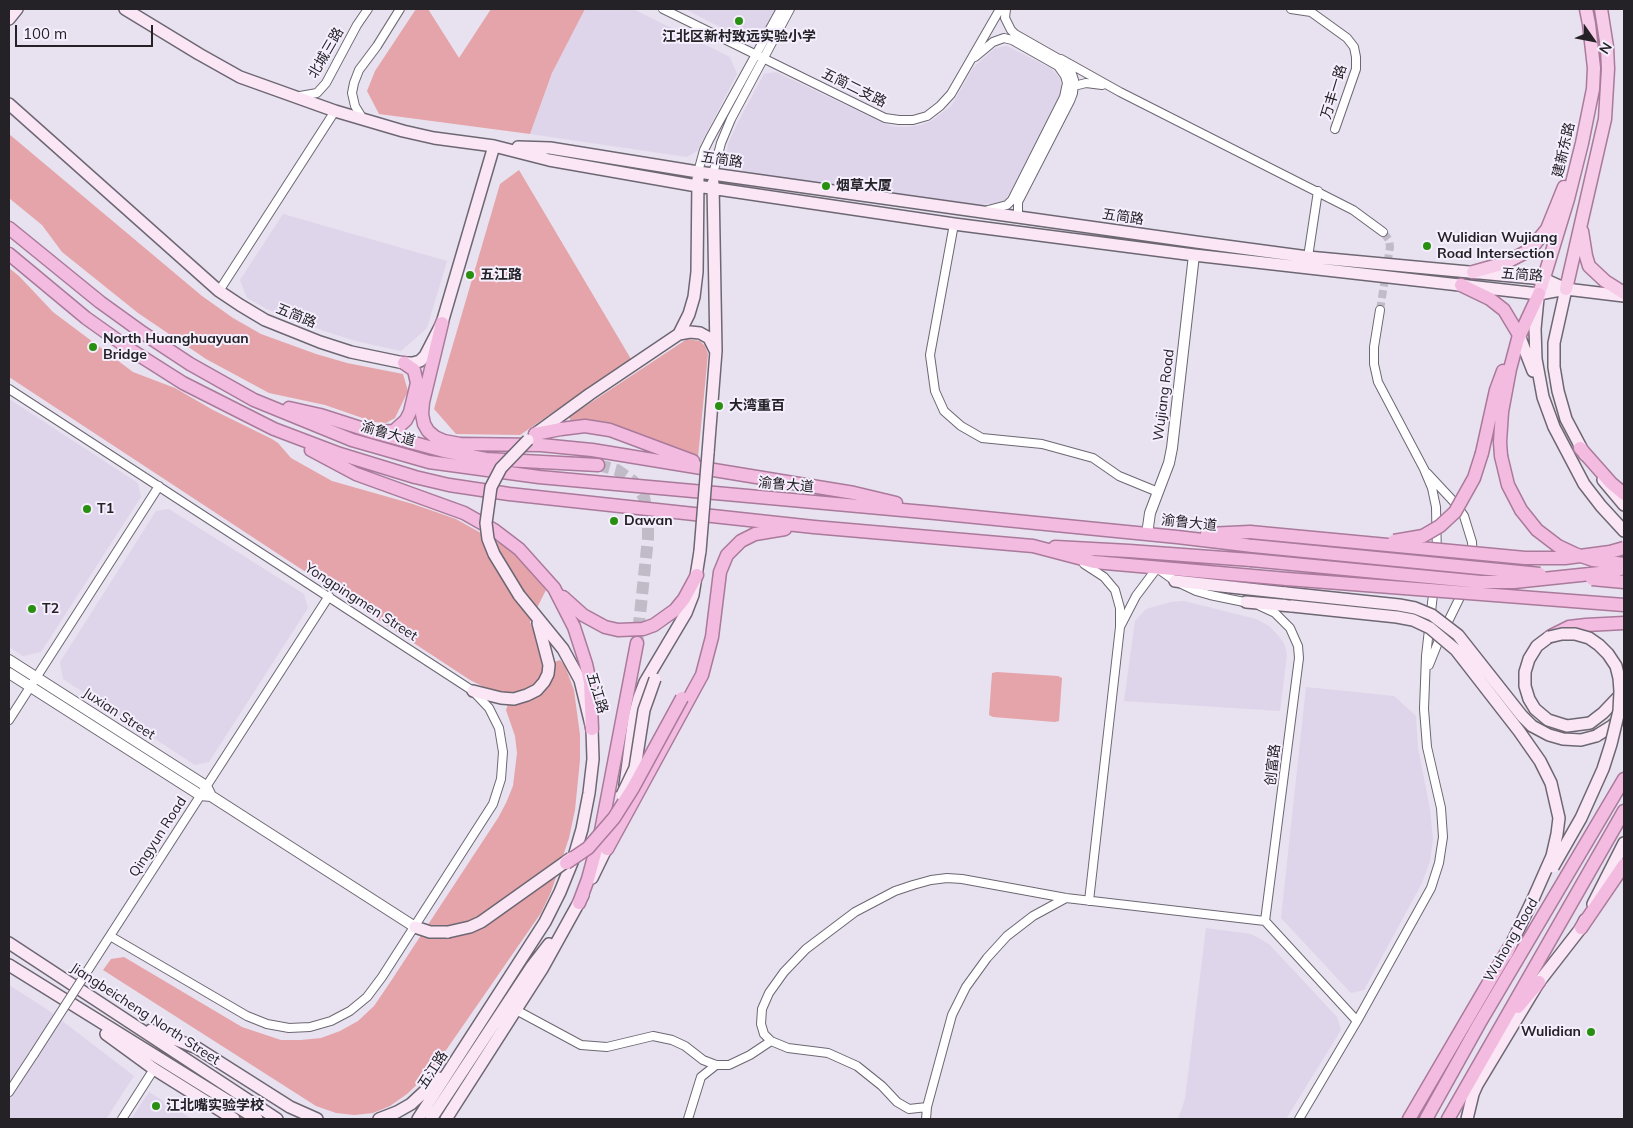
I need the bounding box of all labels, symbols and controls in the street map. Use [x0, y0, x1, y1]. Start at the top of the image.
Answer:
scale bar [18, 15, 155, 47]
marker: 江北区新村致远实验小学 [733, 15, 745, 27]
north arrow [1568, 15, 1618, 65]
text: 100 m [23, 24, 67, 43]
street label: 北城三路 [305, 25, 347, 81]
place label: 江北区新村致远实验小学 [662, 29, 816, 45]
text: N [1595, 39, 1616, 58]
street label: 万丰一路 [1318, 63, 1350, 121]
street label: 五简二支路 [819, 65, 889, 111]
street label: 建新东路 [1550, 121, 1578, 179]
street label: 五简路 [700, 149, 744, 171]
place label: 烟草大厦 [836, 178, 892, 194]
marker: 烟草大厦 [820, 180, 832, 192]
street label: 五简路 [1101, 206, 1145, 228]
place label: Wulidian Wujiang Road Intersection [1437, 230, 1557, 262]
marker: Wulidian Wujiang Road Intersection [1421, 240, 1433, 252]
street label: 五简路 [1500, 265, 1544, 285]
place label: 五江路 [480, 267, 522, 283]
marker: 五江路 [464, 269, 476, 281]
street label: 五简路 [273, 300, 319, 332]
place label: North Huanghuayuan Bridge [103, 331, 249, 364]
marker: North Huanghuayuan Bridge [87, 341, 99, 353]
street label: Wujiang Road [1150, 348, 1178, 442]
place label: 大湾重百 [729, 398, 785, 414]
marker: 大湾重百 [713, 400, 725, 412]
street label: 渝鲁大道 [359, 418, 417, 450]
street label: 渝鲁大道 [757, 474, 815, 496]
place label: T1 [97, 501, 114, 517]
marker: T1 [81, 503, 93, 515]
street label: 渝鲁大道 [1160, 512, 1218, 534]
place label: Dawan [624, 513, 673, 529]
marker: Dawan [608, 515, 620, 527]
street label: Yongpingmen Street [302, 559, 420, 645]
place label: T2 [42, 601, 59, 617]
marker: T2 [26, 603, 38, 615]
street label: 五江路 [583, 670, 611, 716]
street label: Juxian Street [80, 684, 158, 744]
street label: 创富路 [1262, 743, 1284, 787]
street label: Qingyun Road [126, 794, 190, 880]
street label: Wuhong Road [1480, 895, 1542, 985]
street label: Jiangbeicheng North Street [67, 959, 223, 1069]
place label: Wulidian [1521, 1024, 1581, 1040]
marker: Wulidian [1585, 1026, 1597, 1038]
street label: 五江路 [415, 1048, 451, 1092]
place label: 江北嘴实验学校 [166, 1098, 264, 1114]
marker: 江北嘴实验学校 [150, 1100, 162, 1112]

